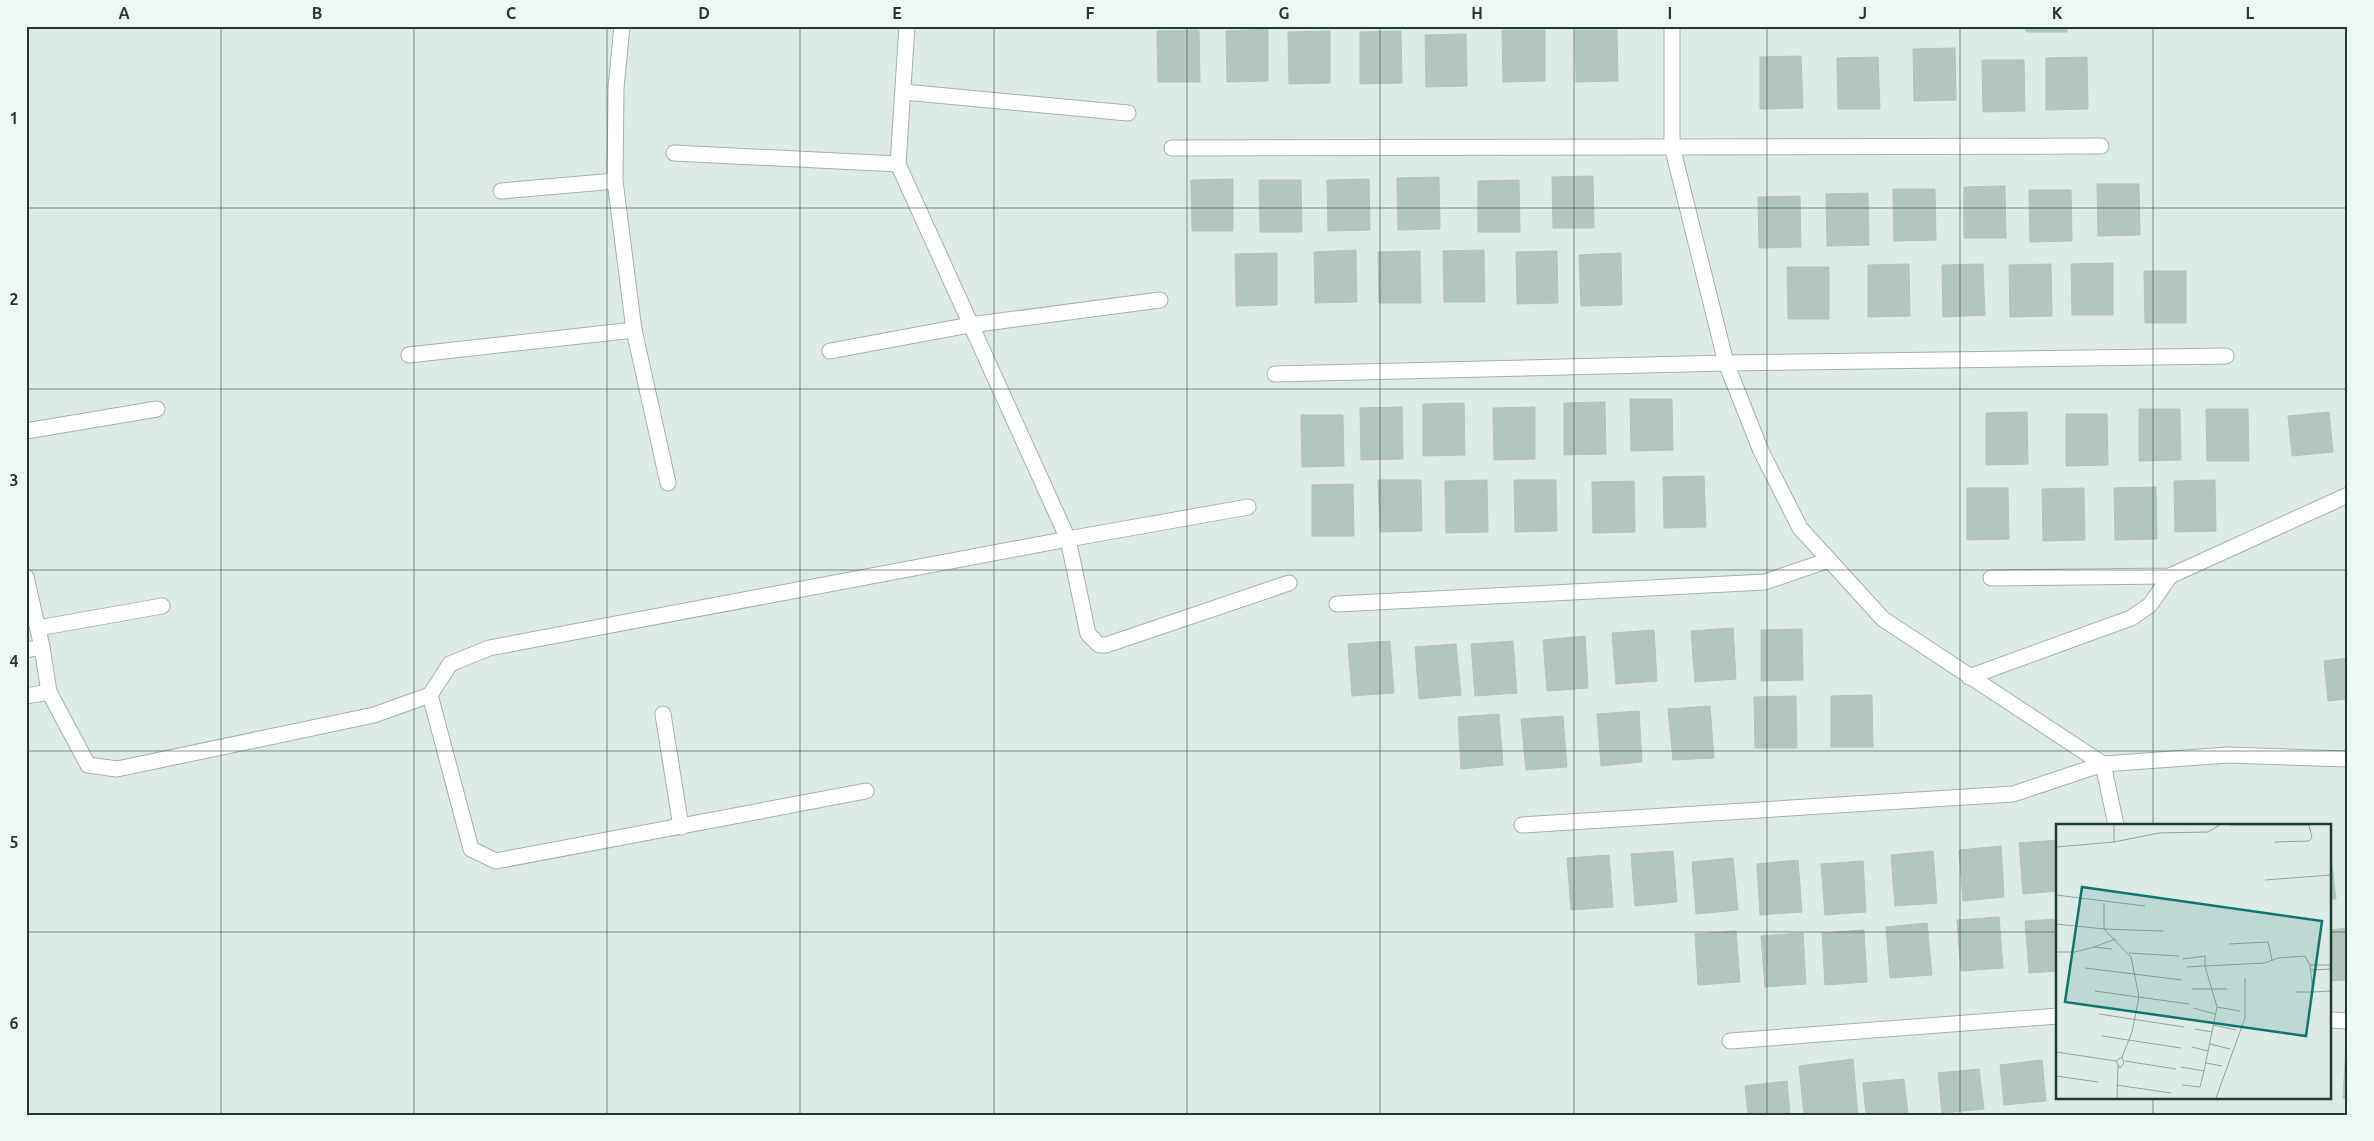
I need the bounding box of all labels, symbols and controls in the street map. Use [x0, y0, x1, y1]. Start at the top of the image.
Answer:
text: A [118, 4, 130, 22]
text: B [312, 4, 322, 22]
text: C [506, 4, 516, 22]
text: D [698, 4, 710, 22]
text: E [892, 4, 902, 22]
text: F [1086, 4, 1095, 22]
text: G [1278, 4, 1290, 22]
text: H [1471, 4, 1483, 22]
text: I [1668, 4, 1672, 22]
text: J [1859, 4, 1867, 22]
text: K [2052, 4, 2063, 22]
text: L [2246, 4, 2255, 22]
text: 1 [9, 109, 19, 127]
text: 2 [9, 290, 19, 308]
text: 3 [9, 471, 19, 489]
text: 4 [9, 652, 19, 670]
inset map [2056, 824, 2332, 1098]
text: 5 [9, 833, 19, 851]
text: 6 [9, 1014, 19, 1032]

